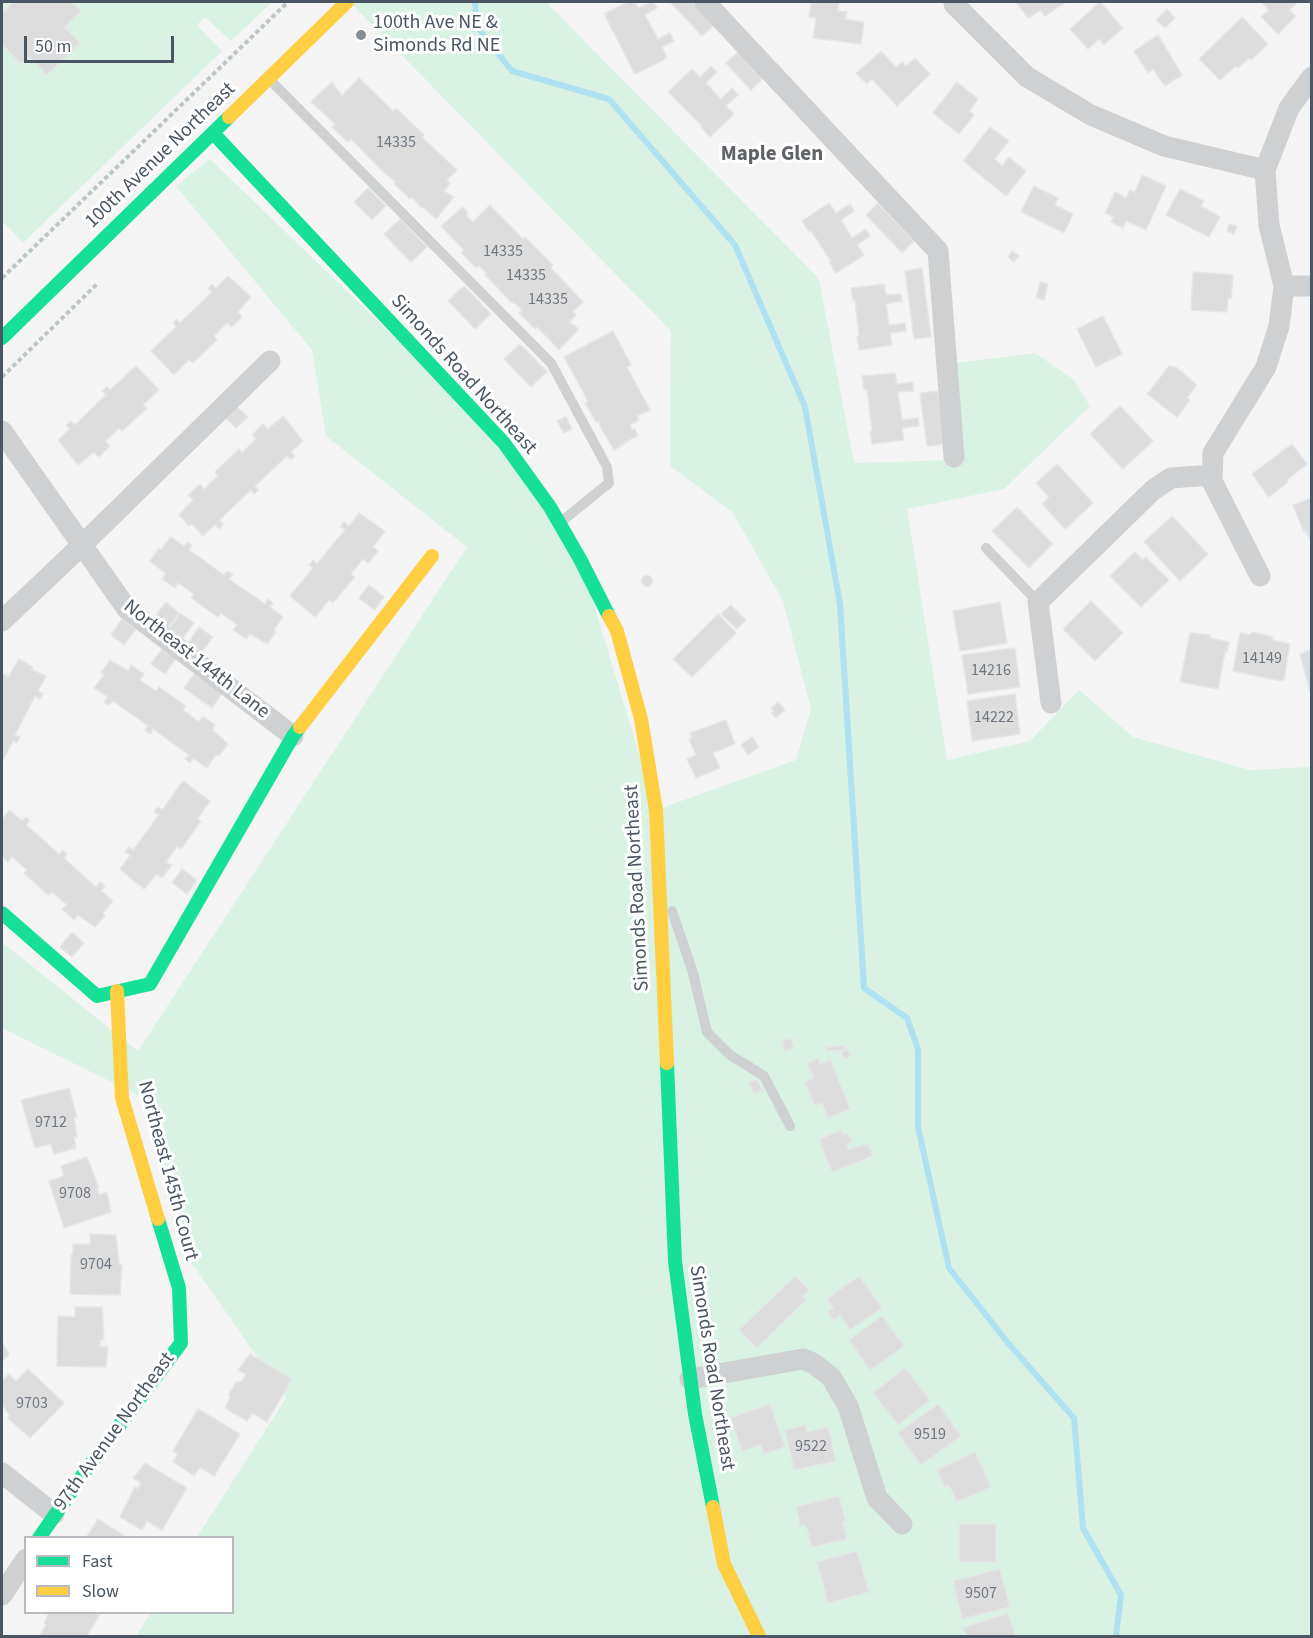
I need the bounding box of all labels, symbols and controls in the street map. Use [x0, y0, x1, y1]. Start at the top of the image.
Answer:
place label: 100th Ave NE & Simonds Rd NE [373, 12, 500, 59]
scale bar [27, 24, 177, 62]
marker: 100th Ave NE & Simonds Rd NE [354, 28, 368, 42]
text: 50 m [35, 34, 71, 59]
street label: 100th Avenue Northeast [81, 78, 241, 234]
house number: 14335 [376, 133, 416, 153]
district label: Maple Glen [721, 142, 823, 168]
house number: 14335 [483, 242, 523, 262]
house number: 14335 [506, 266, 546, 286]
street label: Simonds Road Northeast [385, 290, 541, 460]
house number: 14335 [528, 290, 568, 310]
street label: Northeast 144th Lane [118, 595, 274, 725]
house number: 14149 [1242, 649, 1282, 669]
house number: 14216 [971, 661, 1011, 681]
house number: 14222 [974, 708, 1014, 728]
street label: Simonds Road Northeast [621, 784, 655, 992]
street label: Northeast 145th Court [131, 1078, 203, 1264]
house number: 9712 [35, 1113, 67, 1133]
house number: 9708 [59, 1184, 91, 1204]
house number: 9704 [80, 1255, 112, 1275]
street label: Simonds Road Northeast [683, 1264, 739, 1472]
street label: 97th Avenue Northeast [49, 1348, 181, 1516]
house number: 9703 [16, 1394, 48, 1414]
house number: 9519 [914, 1425, 946, 1445]
house number: 9522 [795, 1437, 827, 1457]
legend [24, 1536, 234, 1614]
text: Fast [82, 1549, 113, 1574]
text: Slow [82, 1579, 119, 1604]
house number: 9507 [965, 1584, 997, 1604]

